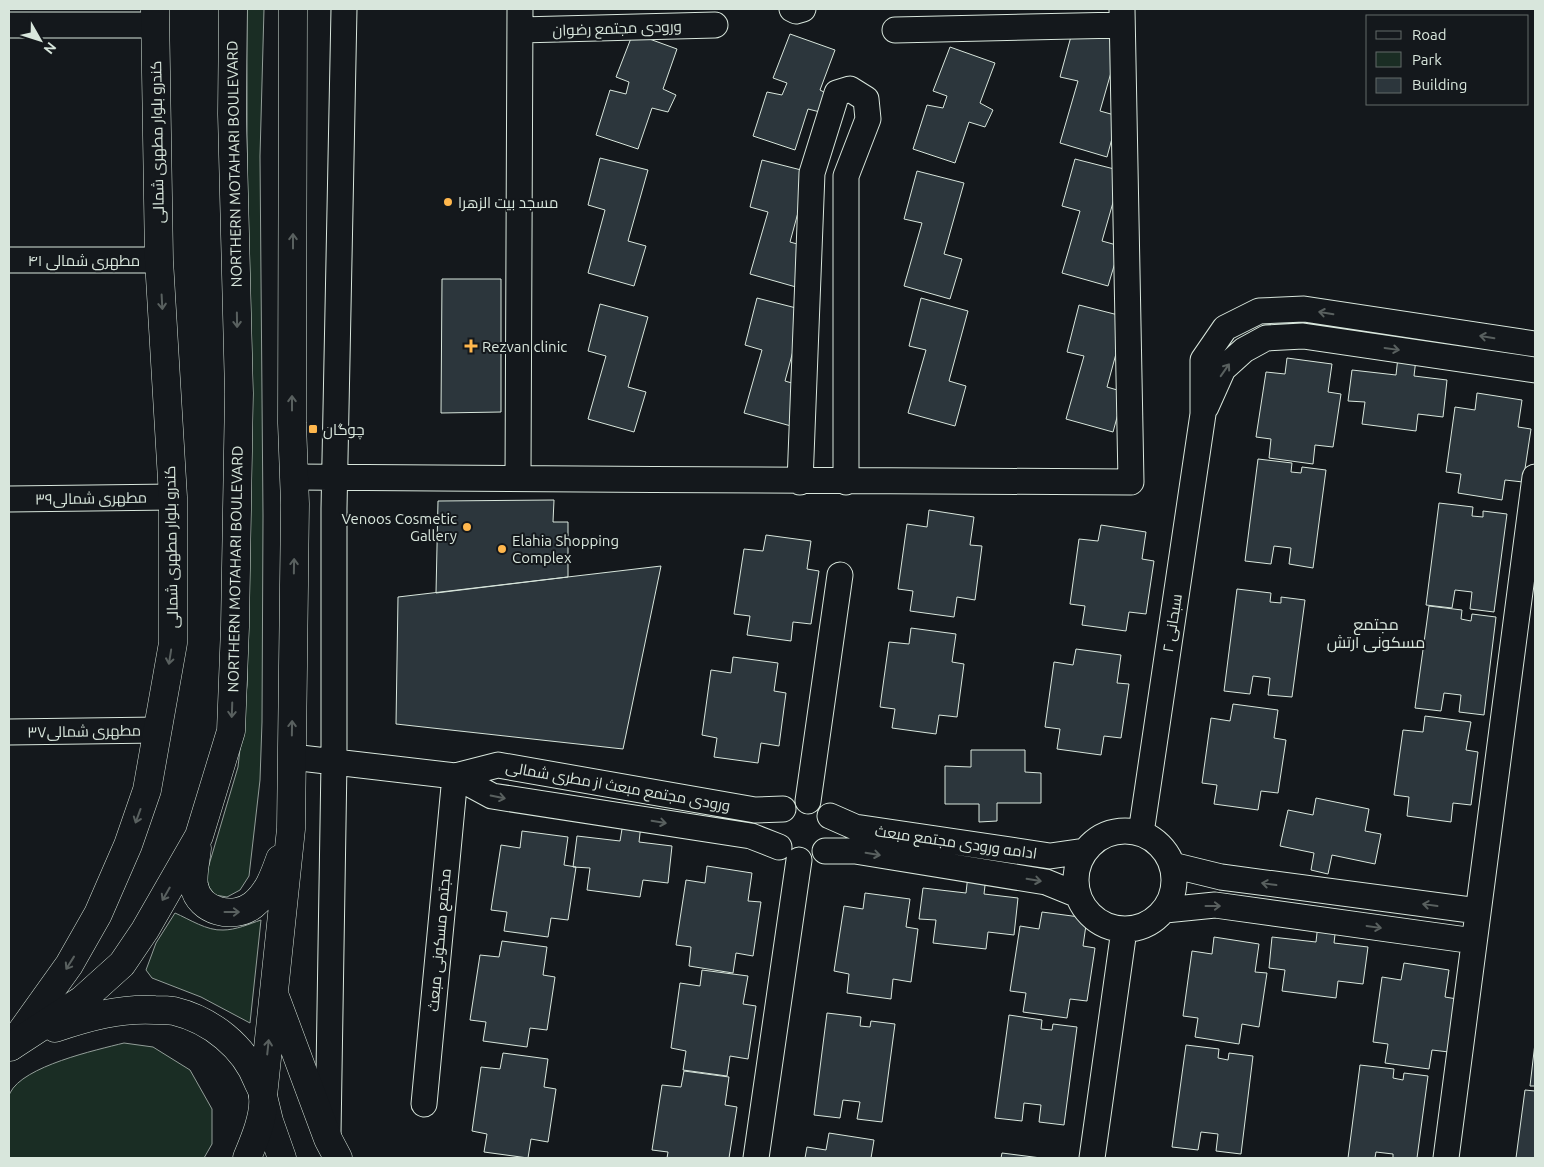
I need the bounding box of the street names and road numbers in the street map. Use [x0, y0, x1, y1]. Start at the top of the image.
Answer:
street label: ورودی مجتمع رضوان [552, 17, 682, 42]
street label: NORTHERN MOTAHARI BOULEVARD [223, 40, 245, 288]
street label: کندرو بلوار مطهری شمالی [147, 61, 169, 223]
street label: ۴۱ مطهرى شمالى [28, 252, 140, 271]
street label: NORTHERN MOTAHARI BOULEVARD [224, 445, 246, 693]
street label: کندرو بلوار مطهری شمالی [161, 466, 183, 628]
street label: مطهرى شمالى۳۹ [35, 489, 147, 509]
street label: سبحانی ۲ [1159, 593, 1187, 654]
street label: مطهرى شمالى۳۷ [27, 722, 141, 742]
street label: ورودی مجتمع مبعث از مطری شمالی [504, 758, 732, 817]
street label: ادامه ورودی مجتمع مبعث [873, 822, 1038, 865]
street label: مجتمع مسکونی مبعث [424, 868, 457, 1013]

